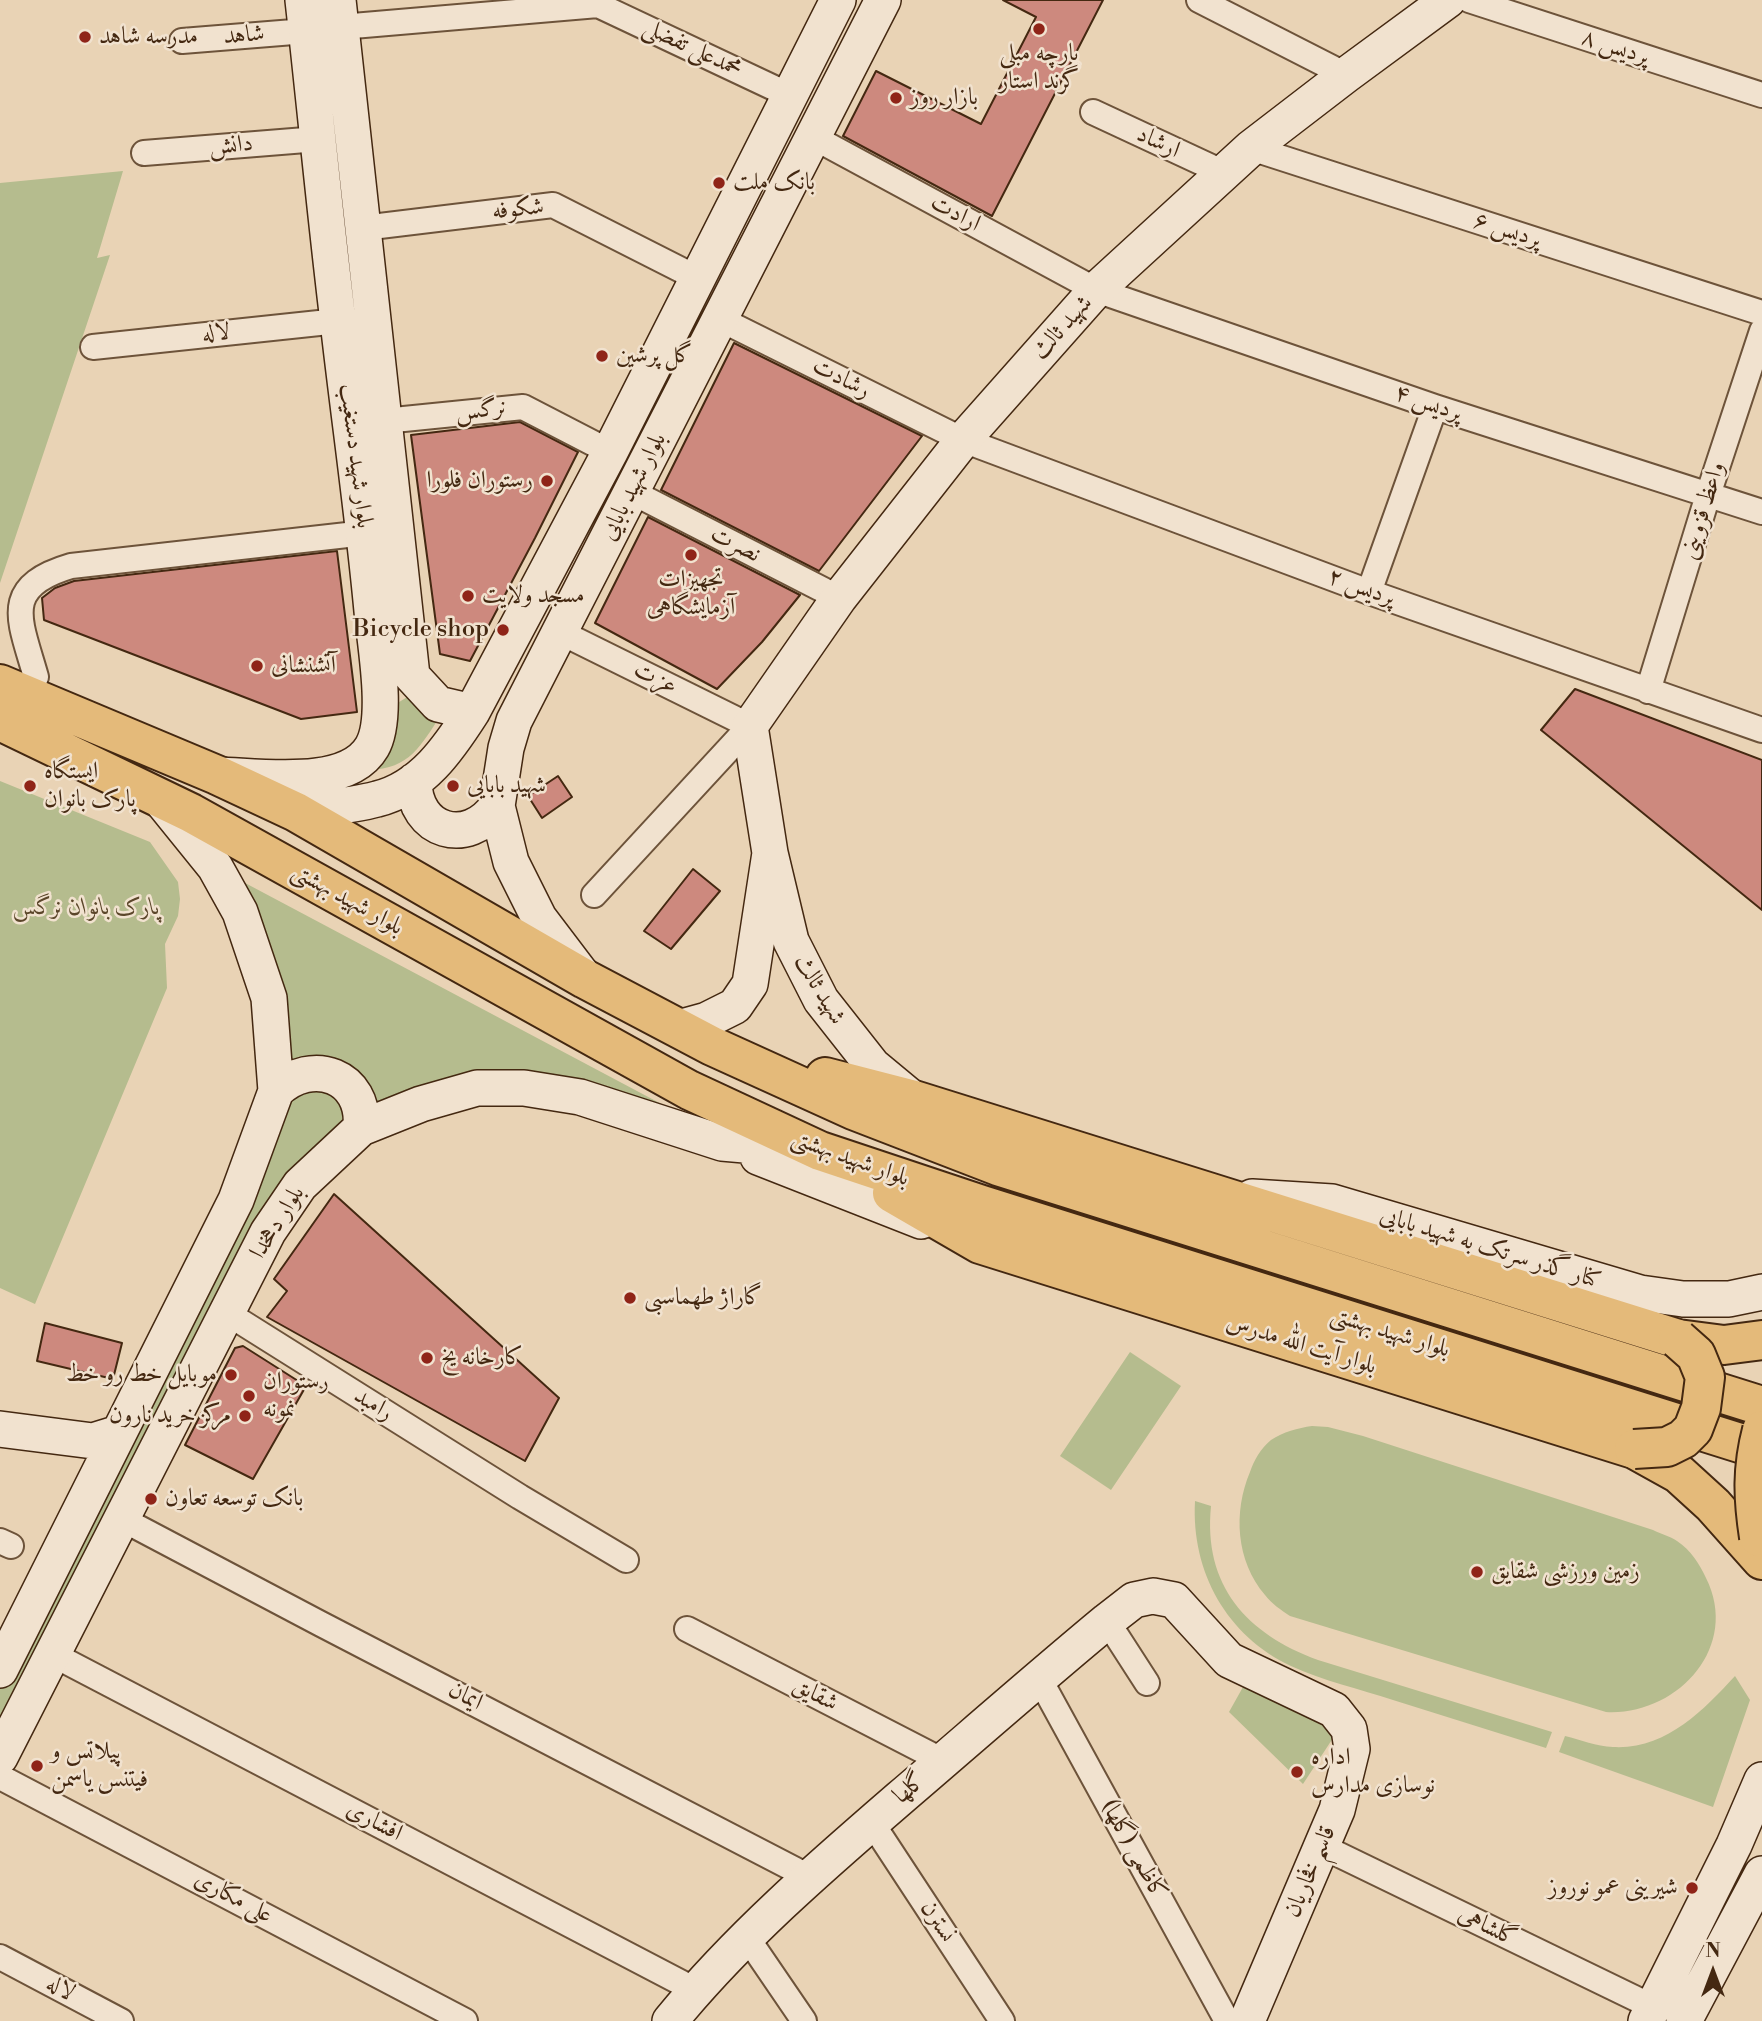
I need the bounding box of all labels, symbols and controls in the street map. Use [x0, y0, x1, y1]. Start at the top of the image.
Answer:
street label: محمدعلی تفضلی [638, 14, 746, 84]
street label: شاهد [222, 20, 266, 52]
marker: پارچه مبلی گرند استار [1031, 21, 1047, 37]
place label: مدرسه شاهد [99, 23, 198, 51]
street label: پردیس ۸ [1577, 24, 1653, 72]
marker: مدرسه شاهد [77, 29, 93, 45]
place label: پارچه مبلی گرند استار [999, 40, 1079, 96]
place label: بازار روز [910, 84, 978, 112]
marker: بازار روز [888, 90, 904, 106]
street label: ارشاد [1132, 121, 1184, 165]
street label: دانش [208, 130, 254, 162]
place label: بانک ملت [733, 169, 815, 197]
marker: بانک ملت [711, 175, 727, 191]
street label: ارادت [925, 189, 985, 239]
street label: شکوفه [491, 193, 545, 227]
street label: پردیس ۶ [1469, 207, 1545, 255]
street label: شهید ثالث [1027, 290, 1099, 366]
street label: لاله [200, 318, 232, 350]
place label: گل پرشین [616, 342, 693, 370]
marker: گل پرشین [594, 348, 610, 364]
street label: رشادت [807, 352, 875, 406]
street label: پردیس ۴ [1390, 379, 1466, 429]
street label: بلوار شهید دستغیب [332, 382, 378, 530]
street label: نرگس [454, 394, 508, 428]
street label: بلوار شهید بابایی [595, 428, 673, 546]
street label: واعظ قزوینی [1676, 459, 1732, 563]
place label: رستوران فلورا [427, 467, 533, 495]
marker: رستوران فلورا [539, 473, 555, 489]
street label: نصرت [705, 520, 765, 570]
marker: تجهیزات آزمایشگاهی [683, 547, 699, 563]
street label: پردیس ۲ [1323, 563, 1399, 613]
place label: تجهیزات آزمایشگاهی [647, 566, 735, 622]
place label: مسجد ولایت [482, 582, 585, 610]
marker: مسجد ولایت [460, 588, 476, 604]
place label: Bicycle shop [353, 616, 489, 644]
marker: Bicycle shop [495, 622, 511, 638]
place label: آتشنشانی [271, 652, 336, 680]
street label: عزت [628, 656, 682, 702]
marker: آتشنشانی [249, 658, 265, 674]
place label: ایستگاه پارک بانوان [44, 758, 136, 814]
place label: شهید بابایی [467, 772, 546, 800]
marker: ایستگاه پارک بانوان [22, 778, 38, 794]
marker: شهید بابایی [445, 778, 461, 794]
street label: بلوار شهید بهشتی [286, 858, 408, 942]
park label: پارک بانوان نرگس [12, 894, 160, 922]
street label: شهید ثالث [787, 950, 851, 1030]
street label: بلوار شهید بهشتی [787, 1124, 913, 1194]
street label: بلوار دهخدا [244, 1181, 312, 1265]
street label: کنار گذر سرتک به شهید بابایی [1376, 1202, 1604, 1296]
place label: گاراژ طهماسبی [644, 1284, 763, 1312]
marker: گاراژ طهماسبی [622, 1290, 638, 1306]
street label: بلوار شهید بهشتی [1327, 1301, 1453, 1365]
street label: بلوار آیت الله مدرس [1222, 1308, 1380, 1382]
place label: کارخانه یخ [441, 1344, 523, 1372]
marker: کارخانه یخ [419, 1350, 435, 1366]
place label: موبایل خط رو خط [66, 1361, 217, 1389]
marker: موبایل خط رو خط [223, 1367, 239, 1383]
place label: رستوران نمونه [263, 1368, 329, 1424]
street label: رامبد [348, 1382, 398, 1428]
marker: رستوران نمونه [241, 1388, 257, 1404]
place label: مرکز خرید نارون [109, 1402, 231, 1430]
marker: مرکز خرید نارون [237, 1408, 253, 1424]
place label: بانک توسعه تعاون [165, 1485, 303, 1513]
marker: بانک توسعه تعاون [143, 1491, 159, 1507]
place label: زمین ورزشی شقایق [1491, 1558, 1640, 1586]
marker: زمین ورزشی شقایق [1469, 1564, 1485, 1580]
street label: شقایق [787, 1671, 843, 1719]
street label: ایمان [443, 1676, 487, 1718]
place label: پیلاتس و فیتنس یاسمن [51, 1738, 148, 1794]
place label: اداره نوسازی مدارس [1311, 1744, 1435, 1800]
marker: پیلاتس و فیتنس یاسمن [29, 1758, 45, 1774]
marker: اداره نوسازی مدارس [1289, 1764, 1305, 1780]
street label: گلها [888, 1767, 932, 1811]
street label: افشاری [341, 1795, 407, 1849]
street label: کاظمی (گلها) [1094, 1795, 1172, 1905]
street label: قاسم فخاریان [1279, 1822, 1343, 1922]
street label: علی مکاری [189, 1865, 277, 1931]
place label: شیرینی عمو نوروز [1548, 1874, 1678, 1902]
marker: شیرینی عمو نوروز [1684, 1880, 1700, 1896]
street label: نسترن [913, 1896, 961, 1948]
street label: گلشاهی [1453, 1900, 1521, 1954]
north arrow [1678, 1937, 1748, 2007]
text: N [1705, 1939, 1721, 1963]
street label: لاله [41, 1970, 79, 2008]

